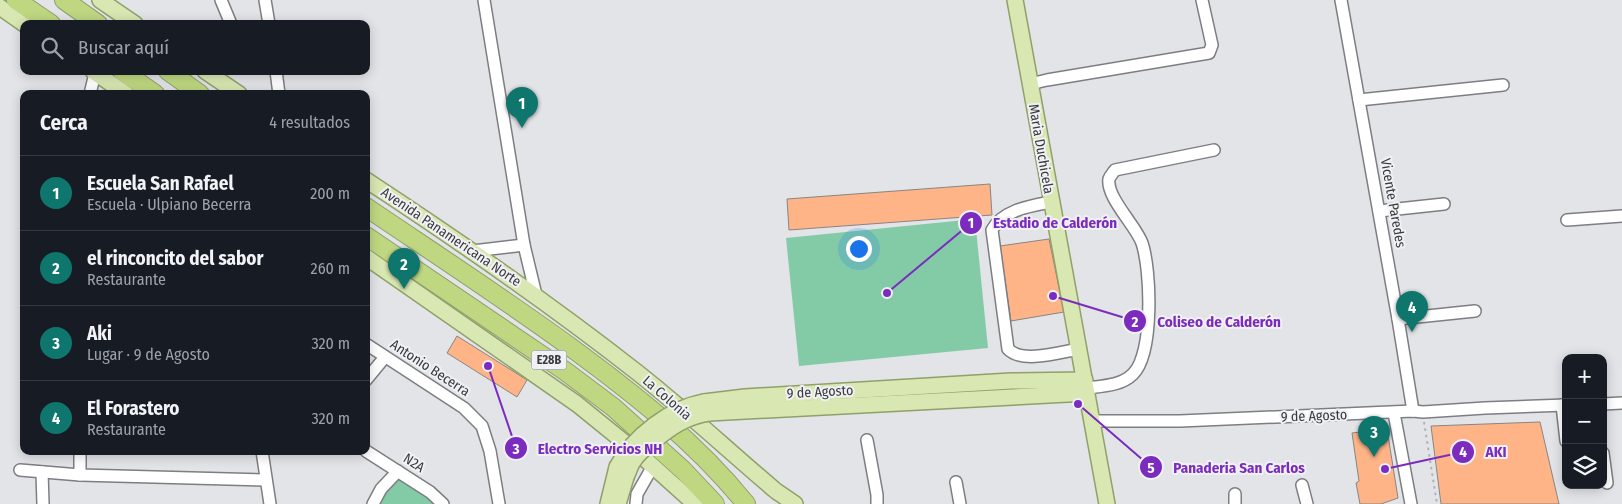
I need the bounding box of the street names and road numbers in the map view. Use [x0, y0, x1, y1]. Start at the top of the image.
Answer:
street label: Maria Duchicela [1025, 103, 1057, 195]
street label: Vicente Paredes [1377, 157, 1409, 249]
street label: Avenida Panamericana Norte [378, 184, 524, 290]
street label: Antonio Becerra [387, 336, 473, 400]
road number: E28B [532, 350, 566, 370]
street label: La Colonia [639, 372, 695, 424]
street label: 9 de Agosto [786, 382, 854, 402]
street label: 9 de Agosto [1280, 406, 1348, 426]
street label: N2A [400, 450, 428, 476]

